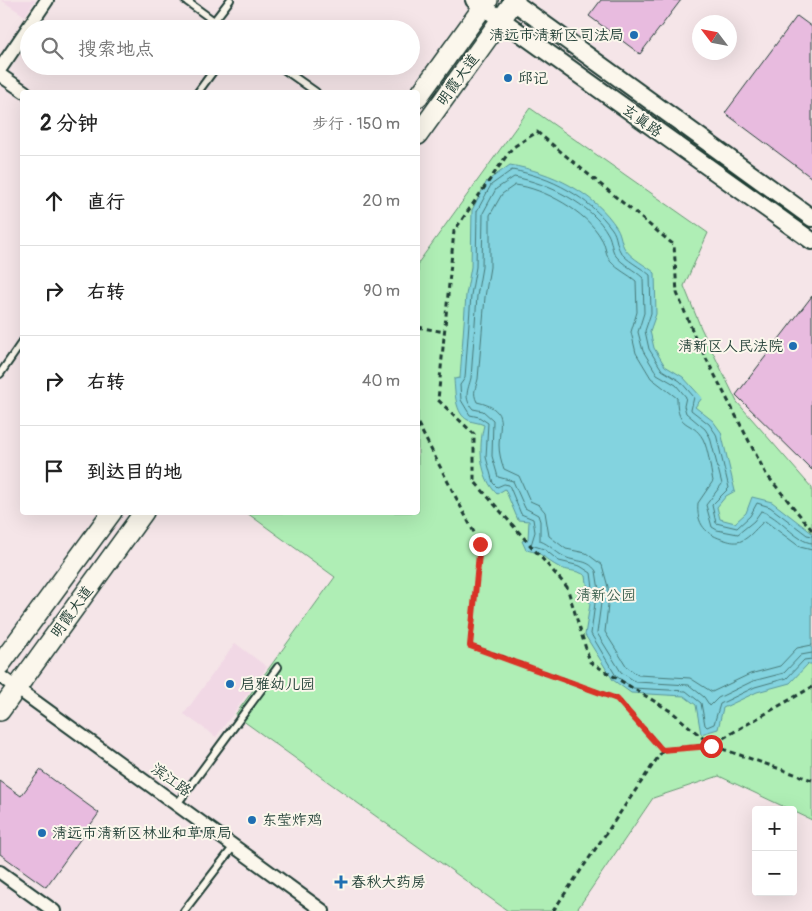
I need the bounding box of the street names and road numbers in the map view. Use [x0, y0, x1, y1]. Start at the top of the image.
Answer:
street label: 明霞大道 [433, 50, 483, 110]
street label: 玄真路 [618, 100, 666, 142]
street label: 明霞大道 [47, 582, 97, 642]
street label: 滨江路 [147, 759, 195, 801]

